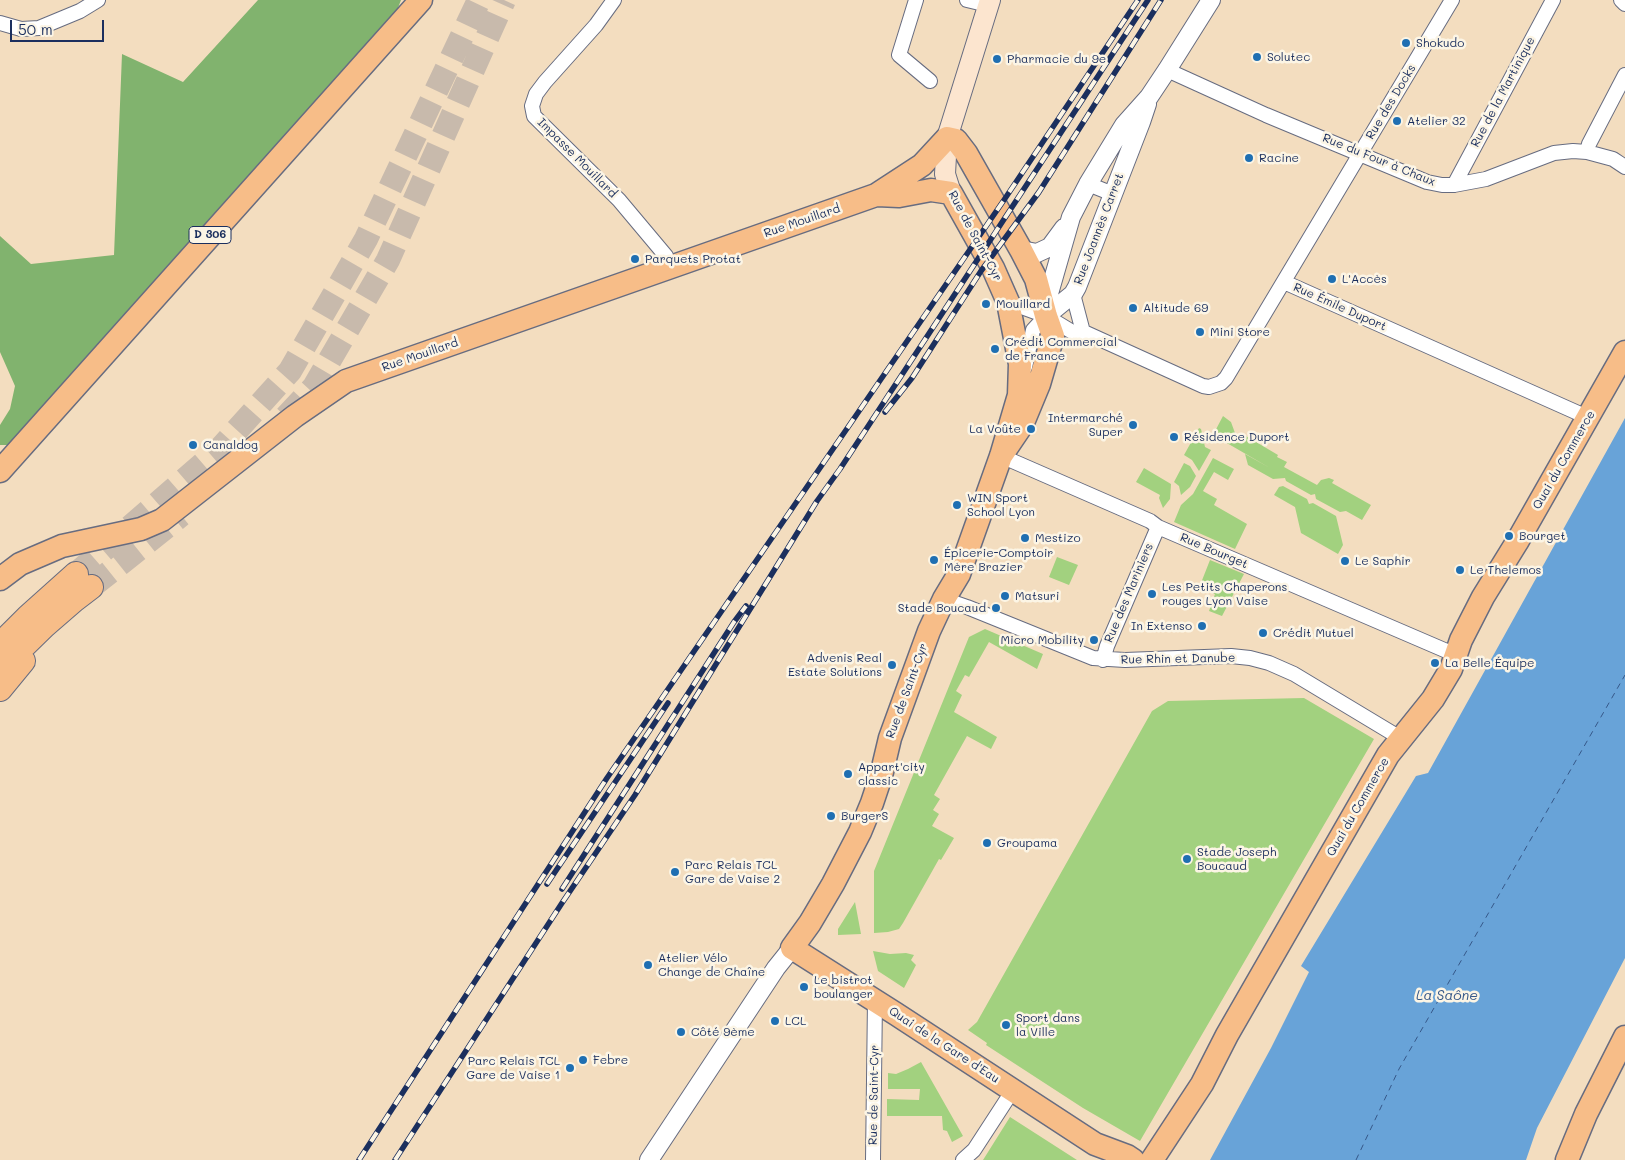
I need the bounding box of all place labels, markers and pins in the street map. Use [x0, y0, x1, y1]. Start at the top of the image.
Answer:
place label: Shokudo [1416, 36, 1464, 50]
marker: Shokudo [1400, 37, 1412, 49]
place label: Solutec [1267, 50, 1310, 64]
marker: Solutec [1251, 51, 1263, 63]
place label: Pharmacie du 9e [1007, 52, 1106, 66]
marker: Pharmacie du 9e [991, 53, 1003, 65]
place label: Atelier 32 [1407, 114, 1466, 128]
marker: Atelier 32 [1391, 115, 1403, 127]
place label: Racine [1259, 151, 1299, 165]
marker: Racine [1243, 152, 1255, 164]
place label: Parquets Protat [645, 252, 741, 266]
marker: Parquets Protat [629, 253, 641, 265]
place label: L'Accès [1342, 272, 1387, 286]
marker: L'Accès [1326, 273, 1338, 285]
place label: Mouillard [996, 297, 1050, 311]
marker: Mouillard [980, 298, 992, 310]
place label: Altitude 69 [1143, 301, 1208, 315]
marker: Altitude 69 [1127, 302, 1139, 314]
place label: Mini Store [1210, 325, 1270, 339]
marker: Mini Store [1194, 326, 1206, 338]
place label: Crédit Commercial de France [1005, 335, 1117, 363]
marker: Crédit Commercial de France [989, 343, 1001, 355]
place label: Intermarché Super [1048, 411, 1123, 439]
marker: Intermarché Super [1127, 419, 1139, 431]
place label: La Voûte [969, 422, 1021, 436]
marker: La Voûte [1025, 423, 1037, 435]
place label: Résidence Duport [1184, 430, 1290, 444]
marker: Résidence Duport [1168, 431, 1180, 443]
place label: Canaldog [203, 438, 258, 452]
marker: Canaldog [187, 439, 199, 451]
place label: WIN Sport School Lyon [967, 491, 1035, 519]
marker: WIN Sport School Lyon [951, 499, 963, 511]
place label: Bourget [1519, 529, 1566, 543]
marker: Bourget [1503, 530, 1515, 542]
place label: Mestizo [1035, 531, 1081, 545]
marker: Mestizo [1019, 532, 1031, 544]
place label: Épicerie-Comptoir Mère Brazier [944, 546, 1053, 574]
marker: Épicerie-Comptoir Mère Brazier [928, 554, 940, 566]
place label: Le Saphir [1355, 554, 1411, 568]
marker: Le Saphir [1339, 555, 1351, 567]
place label: Le Thelemos [1470, 563, 1541, 577]
marker: Le Thelemos [1454, 564, 1466, 576]
place label: Les Petits Chaperons rouges Lyon Vaise [1162, 580, 1287, 608]
marker: Les Petits Chaperons rouges Lyon Vaise [1146, 588, 1158, 600]
place label: Matsuri [1015, 589, 1059, 603]
marker: Matsuri [999, 590, 1011, 602]
place label: Stade Boucaud [898, 601, 986, 615]
marker: Stade Boucaud [990, 602, 1002, 614]
place label: In Extenso [1131, 619, 1192, 633]
marker: In Extenso [1196, 620, 1208, 632]
place label: Crédit Mutuel [1273, 626, 1354, 640]
marker: Crédit Mutuel [1257, 627, 1269, 639]
place label: Micro Mobility [1001, 633, 1084, 647]
marker: Micro Mobility [1088, 634, 1100, 646]
place label: Advenis Real Estate Solutions [788, 651, 882, 679]
place label: La Belle Équipe [1445, 656, 1534, 670]
marker: La Belle Équipe [1429, 657, 1441, 669]
marker: Advenis Real Estate Solutions [886, 659, 898, 671]
place label: Appart'city classic [858, 760, 925, 788]
marker: Appart'city classic [842, 768, 854, 780]
place label: BurgerS [841, 809, 888, 823]
marker: BurgerS [825, 810, 837, 822]
place label: Groupama [997, 836, 1058, 850]
marker: Groupama [981, 837, 993, 849]
place label: Stade Joseph Boucaud [1197, 845, 1277, 873]
marker: Stade Joseph Boucaud [1181, 853, 1193, 865]
place label: Parc Relais TCL Gare de Vaise 2 [685, 858, 780, 886]
marker: Parc Relais TCL Gare de Vaise 2 [669, 866, 681, 878]
place label: Atelier Vélo Change de Chaîne [658, 951, 765, 979]
marker: Atelier Vélo Change de Chaîne [642, 959, 654, 971]
place label: Le bistrot boulanger [814, 973, 873, 1001]
marker: Le bistrot boulanger [798, 981, 810, 993]
place label: Sport dans la Ville [1016, 1011, 1080, 1039]
place label: LCL [785, 1014, 806, 1028]
marker: LCL [769, 1015, 781, 1027]
marker: Sport dans la Ville [1000, 1019, 1012, 1031]
place label: Côté 9ème [691, 1025, 755, 1039]
marker: Côté 9ème [675, 1026, 687, 1038]
place label: Febre [593, 1053, 628, 1067]
place label: Parc Relais TCL Gare de Vaise 1 [466, 1054, 560, 1082]
marker: Febre [577, 1054, 589, 1066]
marker: Parc Relais TCL Gare de Vaise 1 [564, 1062, 576, 1074]

